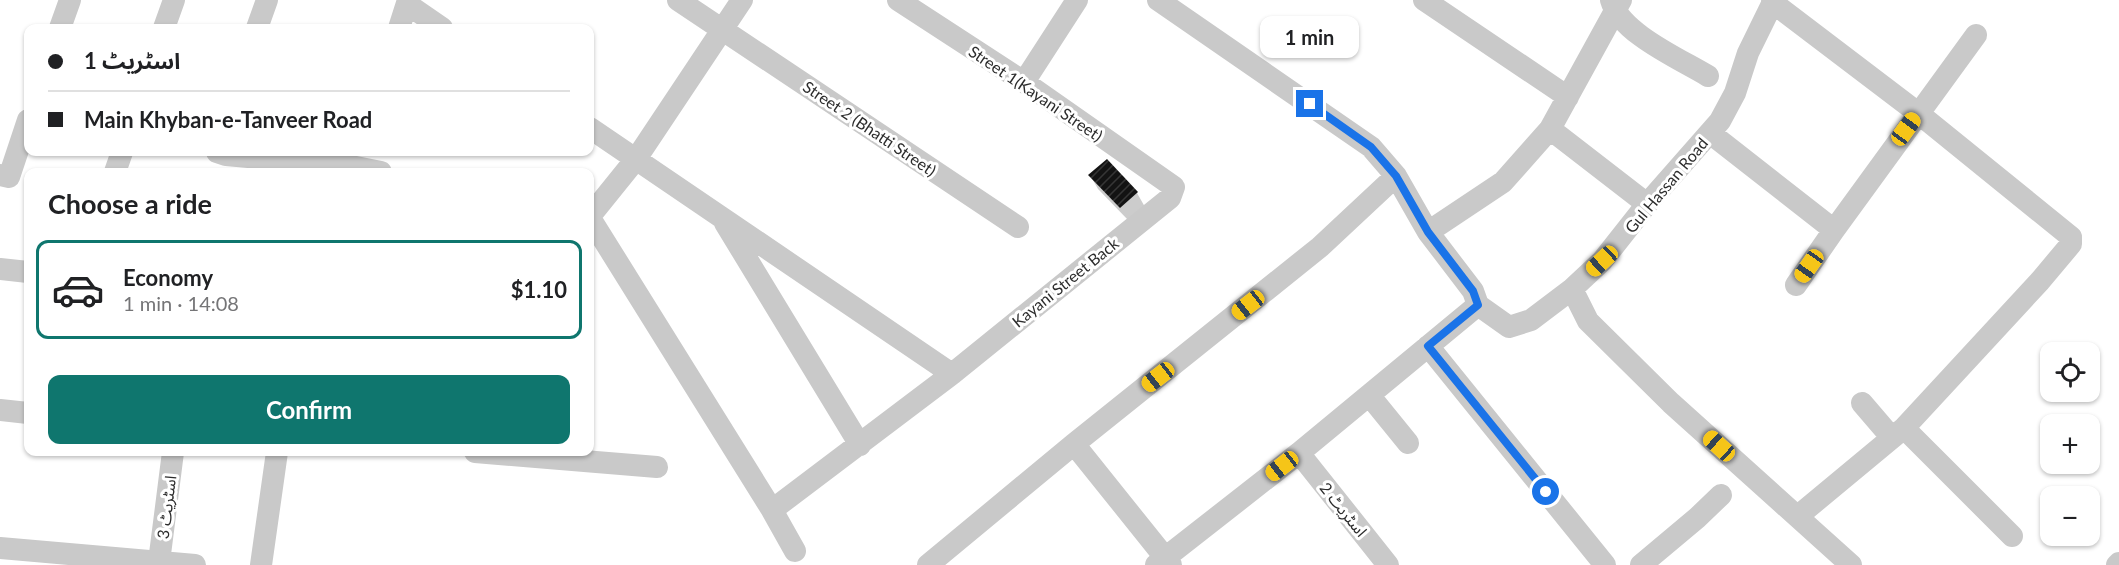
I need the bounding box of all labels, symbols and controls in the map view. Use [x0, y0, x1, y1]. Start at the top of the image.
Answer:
callout: 1 min [1260, 17, 1360, 59]
text: 1 min [1285, 25, 1334, 49]
street label: Street 1(Kayani Street) [965, 41, 1107, 145]
text: اسٹریٹ 1 [84, 47, 180, 74]
street label: Street 2 (Bhatti Street) [800, 76, 940, 180]
route end [1296, 90, 1323, 117]
text: Main Khyban-e-Tanveer Road [84, 106, 372, 133]
car [1888, 109, 1924, 149]
street label: Gul Hassan Road [1621, 133, 1711, 237]
text: Choose a ride [48, 187, 212, 220]
street label: Kayani Street Back [1008, 233, 1123, 331]
car [1583, 242, 1621, 280]
car [1791, 246, 1827, 286]
icon: car [51, 263, 105, 317]
text: Economy [123, 264, 213, 291]
text: $1.10 [511, 276, 567, 303]
car [1228, 287, 1268, 323]
text: 1 min · 14:08 [123, 291, 239, 315]
map controls [2040, 342, 2100, 546]
button: locate [2040, 342, 2100, 402]
car [1138, 359, 1178, 395]
button: Confirm [48, 375, 570, 444]
button: + [2040, 414, 2100, 474]
car [1700, 427, 1738, 465]
car [1262, 448, 1302, 484]
street label: اسٹریٹ 3 [153, 474, 180, 540]
street label: اسٹریٹ 2 [1316, 478, 1371, 540]
route start [1532, 478, 1559, 505]
button: − [2040, 486, 2100, 546]

